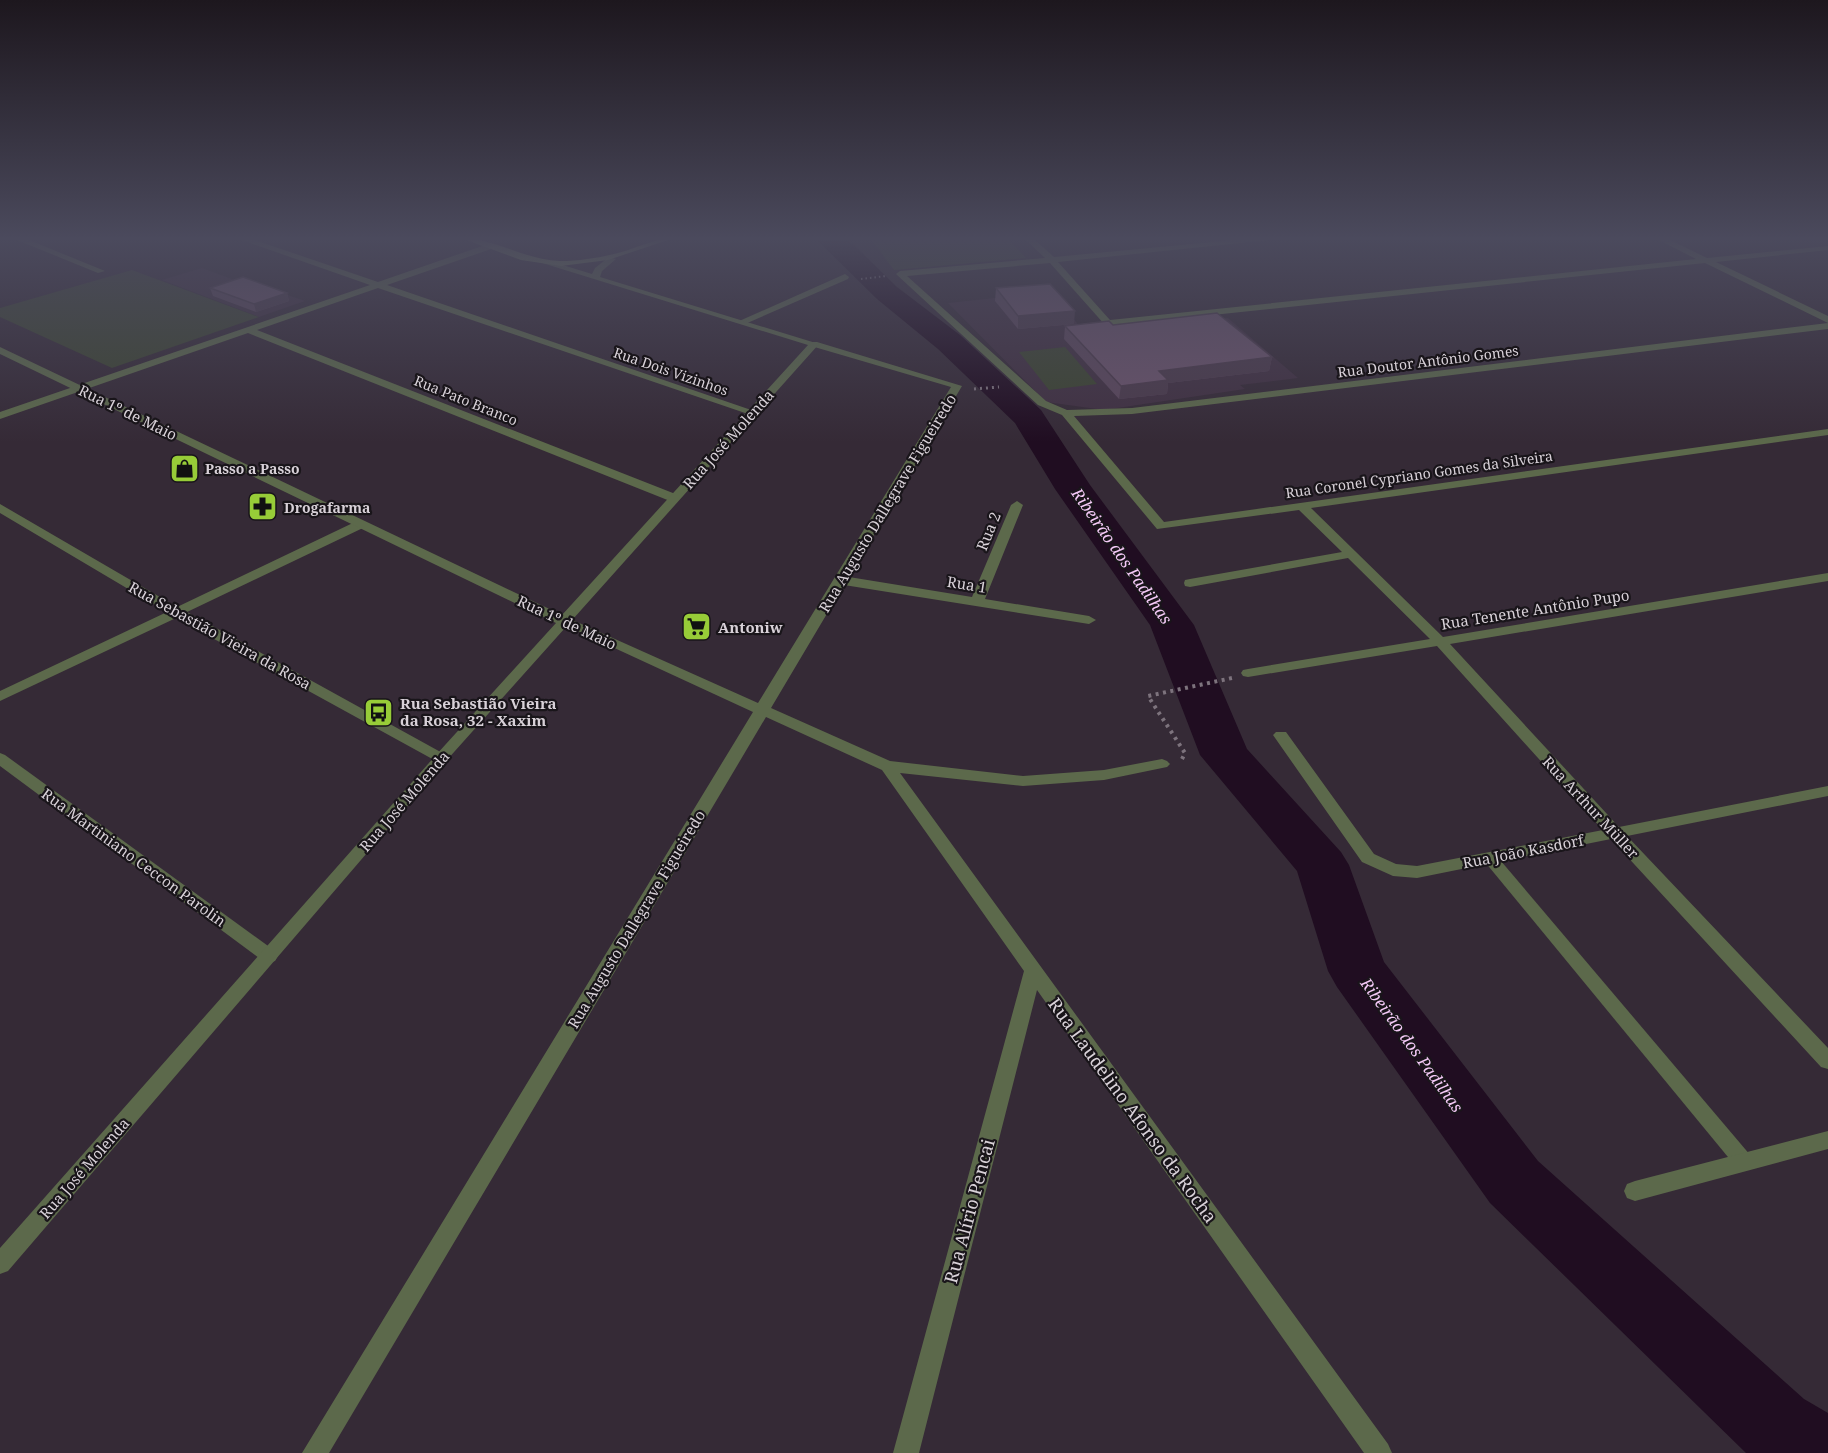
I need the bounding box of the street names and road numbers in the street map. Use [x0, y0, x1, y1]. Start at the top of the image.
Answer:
street label: Rua Doutor Antônio Gomes [1336, 340, 1520, 382]
street label: Rua Dois Vizinhos [611, 342, 731, 400]
street label: Rua Pato Branco [411, 371, 521, 429]
street label: Rua 1º de Maio [76, 380, 180, 444]
street label: Rua José Molenda [678, 385, 778, 493]
street label: Rua Augusto Dallegrave Figueiredo [814, 390, 960, 616]
street label: Rua Coronel Cypriano Gomes da Silveira [1284, 446, 1554, 502]
street label: Rua 2 [971, 509, 1005, 553]
street label: Rua 1 [946, 571, 988, 597]
street label: Rua Sebastião Vieira da Rosa [125, 576, 315, 694]
street label: Rua Tenente Antônio Pupo [1439, 584, 1631, 634]
street label: Rua 1º de Maio [514, 590, 620, 654]
street label: Rua José Molenda [355, 746, 453, 856]
street label: Rua Arthur Müller [1538, 752, 1644, 862]
street label: Rua Martiniano Ceccon Parolin [38, 783, 230, 931]
street label: Rua Augusto Dallegrave Figueiredo [563, 806, 709, 1032]
street label: Rua João Kasdorf [1461, 829, 1587, 873]
street label: Rua Laudelino Afonso da Rocha [1043, 993, 1223, 1227]
street label: Rua José Molenda [35, 1113, 133, 1223]
street label: Rua Alírio Pencai [938, 1136, 1000, 1286]

